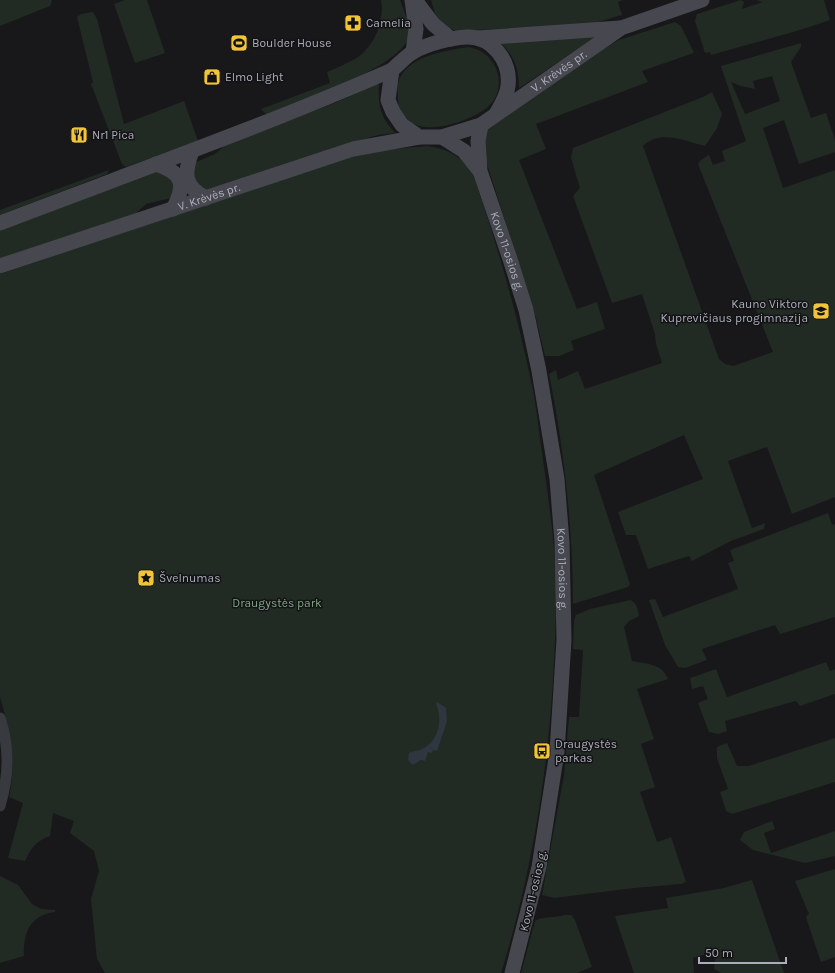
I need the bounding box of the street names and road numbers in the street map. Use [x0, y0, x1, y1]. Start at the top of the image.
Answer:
street label: V. Krėvės pr. [528, 47, 589, 95]
street label: V. Krėvės pr. [176, 180, 242, 214]
street label: Kovo 11-osios g. [487, 210, 527, 293]
street label: Kovo 11-osios g. [554, 527, 570, 611]
street label: Kovo 11-osios g. [517, 849, 549, 933]

